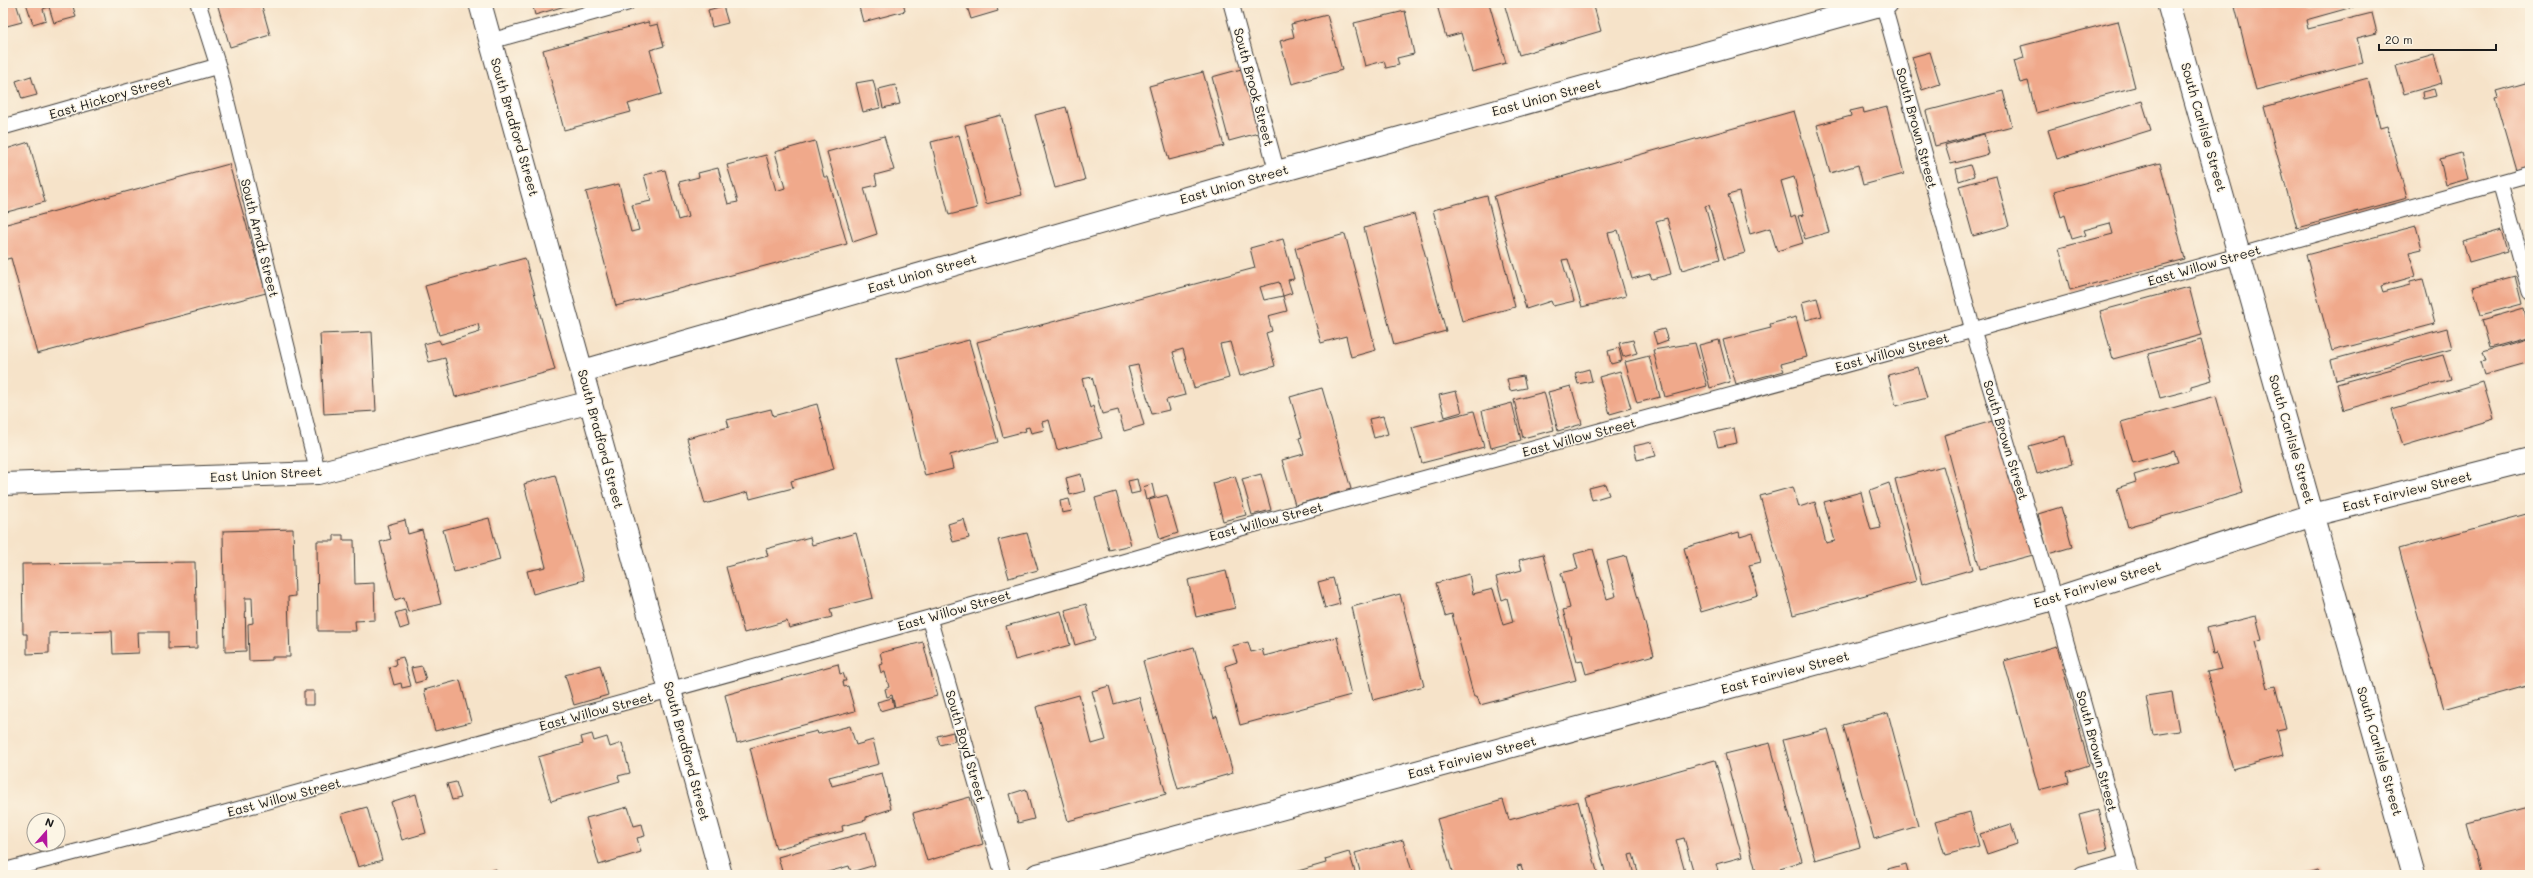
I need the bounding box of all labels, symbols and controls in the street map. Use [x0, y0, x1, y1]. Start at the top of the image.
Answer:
street label: South Brook Street [1231, 26, 1279, 148]
scale bar [2379, 26, 2496, 52]
text: 20 m [2385, 31, 2413, 47]
street label: South Bradford Street [488, 56, 543, 198]
street label: South Carlisle Street [2178, 60, 2231, 194]
street label: South Brown Street [1893, 66, 1942, 190]
street label: East Hickory Street [47, 71, 173, 122]
street label: East Union Street [1490, 74, 1602, 119]
street label: East Union Street [1178, 160, 1290, 207]
street label: South Arndt Street [238, 177, 284, 299]
street label: East Willow Street [2145, 240, 2263, 289]
street label: East Union Street [866, 249, 978, 296]
street label: East Willow Street [1833, 328, 1951, 375]
street label: South Bradford Street [575, 367, 628, 511]
street label: South Carlisle Street [2266, 372, 2319, 506]
street label: South Brown Street [1980, 378, 2033, 502]
street label: East Willow Street [1520, 413, 1638, 460]
street label: East Union Street [210, 462, 323, 485]
street label: East Fairview Street [2341, 466, 2473, 515]
street label: East Willow Street [1207, 497, 1325, 544]
street label: East Fairview Street [2031, 556, 2163, 611]
street label: East Willow Street [895, 585, 1013, 634]
street label: East Fairview Street [1719, 646, 1851, 697]
street label: South Bradford Street [661, 679, 714, 823]
street label: South Carlisle Street [2354, 684, 2407, 818]
street label: East Willow Street [537, 687, 655, 734]
street label: South Boyd Street [942, 688, 991, 804]
street label: South Brown Street [2073, 689, 2122, 813]
street label: East Fairview Street [1406, 731, 1538, 782]
street label: East Willow Street [225, 773, 343, 820]
north arrow [26, 812, 66, 852]
text: N [43, 814, 56, 831]

